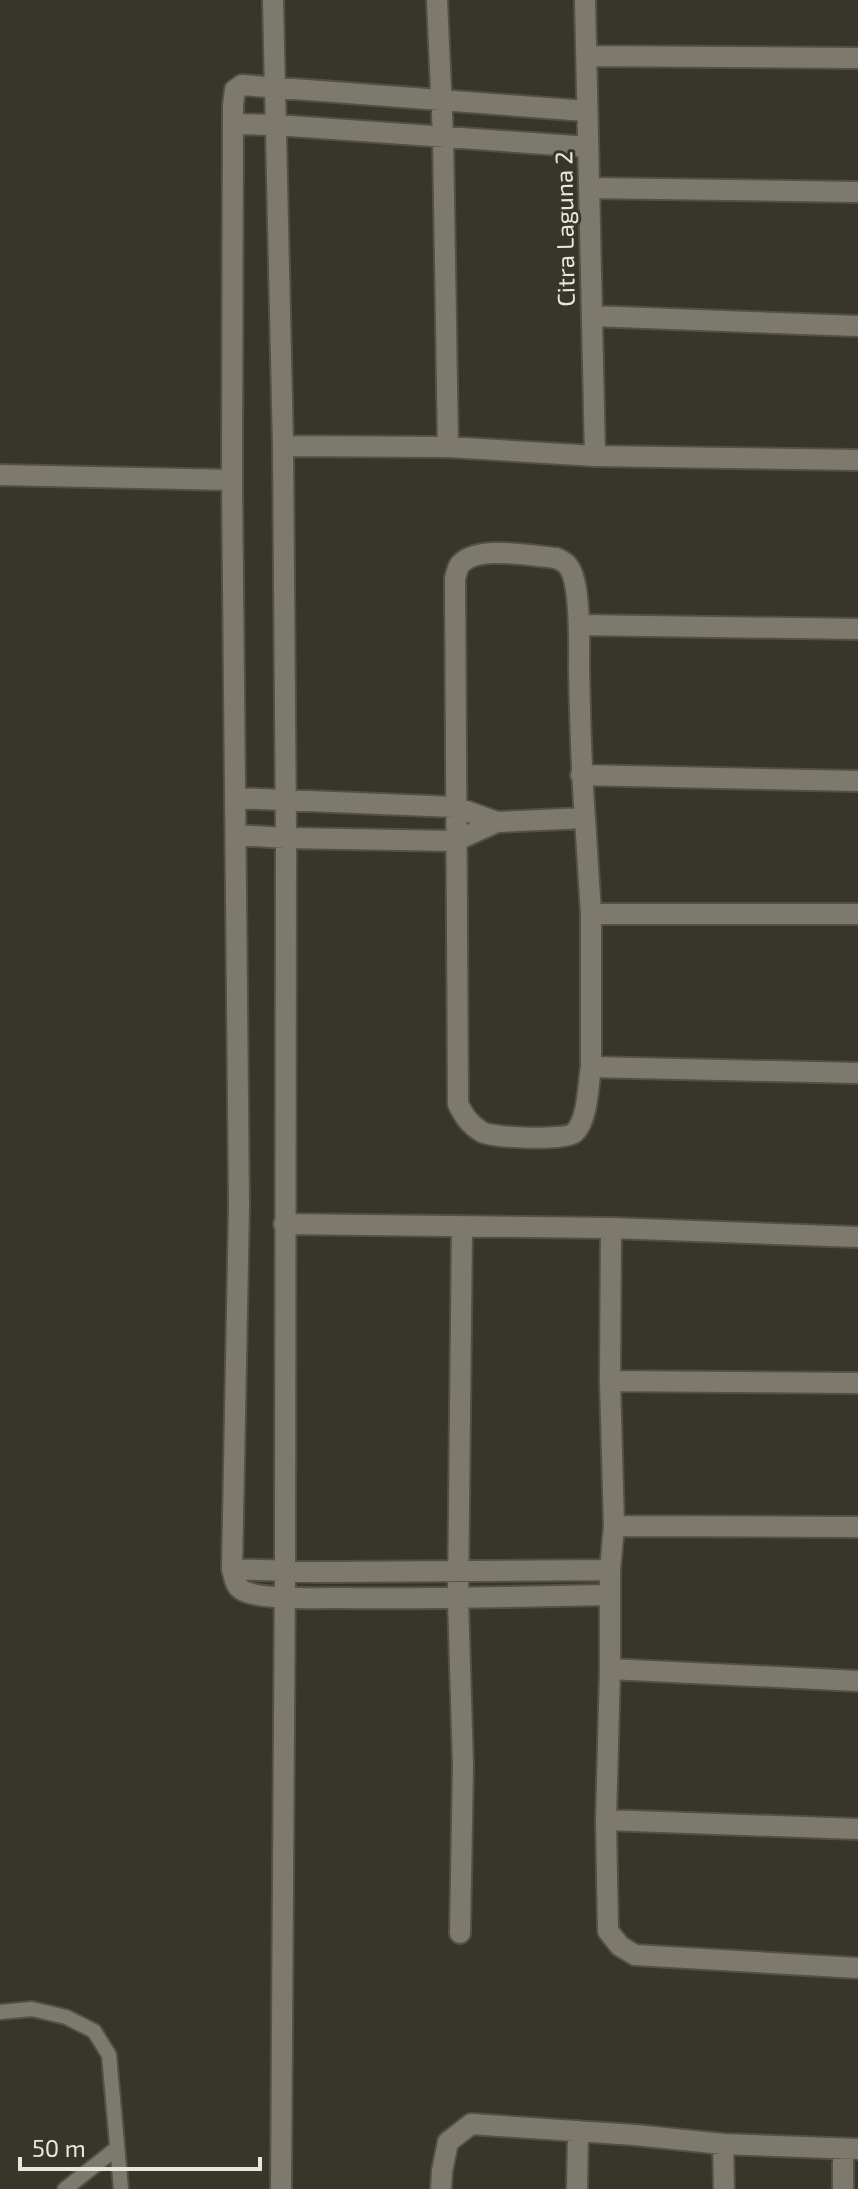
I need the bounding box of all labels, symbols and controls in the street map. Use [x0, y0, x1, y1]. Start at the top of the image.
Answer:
street label: Citra Laguna 2 [548, 151, 580, 307]
scale bar [20, 2121, 260, 2171]
text: 50 m [32, 2133, 86, 2162]

